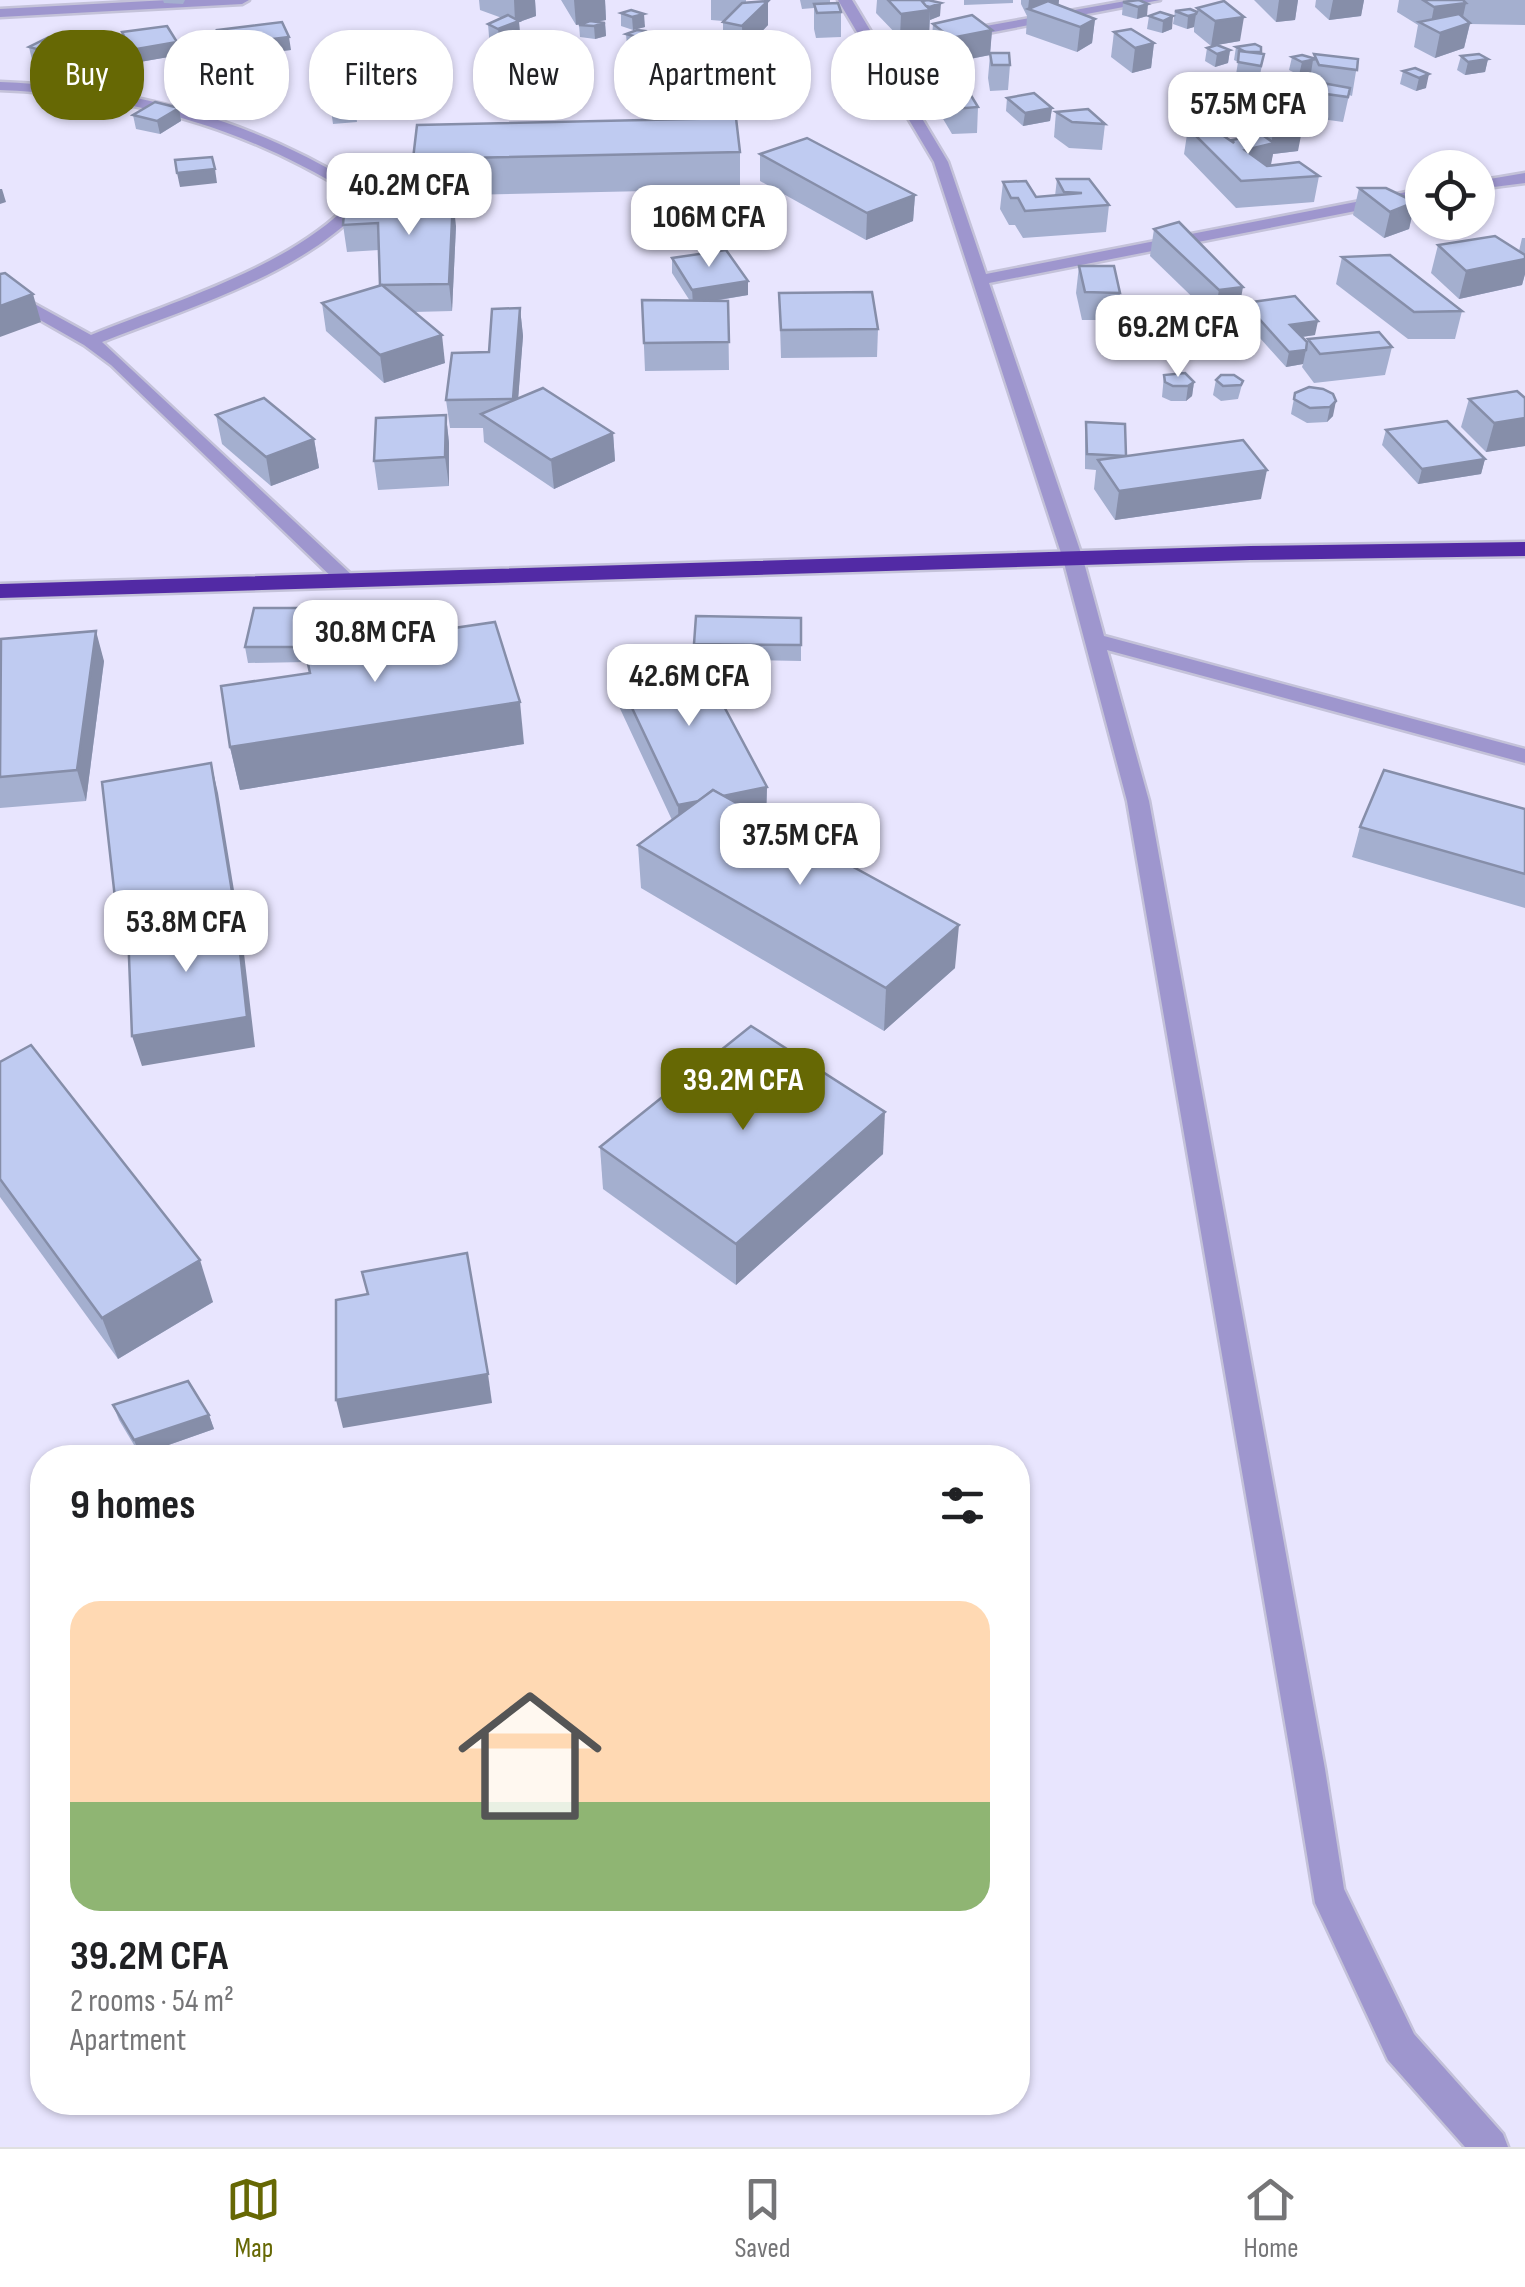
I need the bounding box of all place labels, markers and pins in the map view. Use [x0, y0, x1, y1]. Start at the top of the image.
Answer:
pin: 57.5M CFA [1134, 72, 1362, 157]
pin: 40.2M CFA [295, 153, 523, 238]
pin: 106M CFA [606, 185, 812, 270]
pin: 69.2M CFA [1064, 295, 1292, 380]
pin: 30.8M CFA [261, 600, 489, 685]
pin: 42.6M CFA [575, 644, 803, 729]
pin: 37.5M CFA [686, 803, 914, 888]
pin: 53.8M CFA [72, 890, 300, 975]
pin: 39.2M CFA [629, 1048, 857, 1133]

